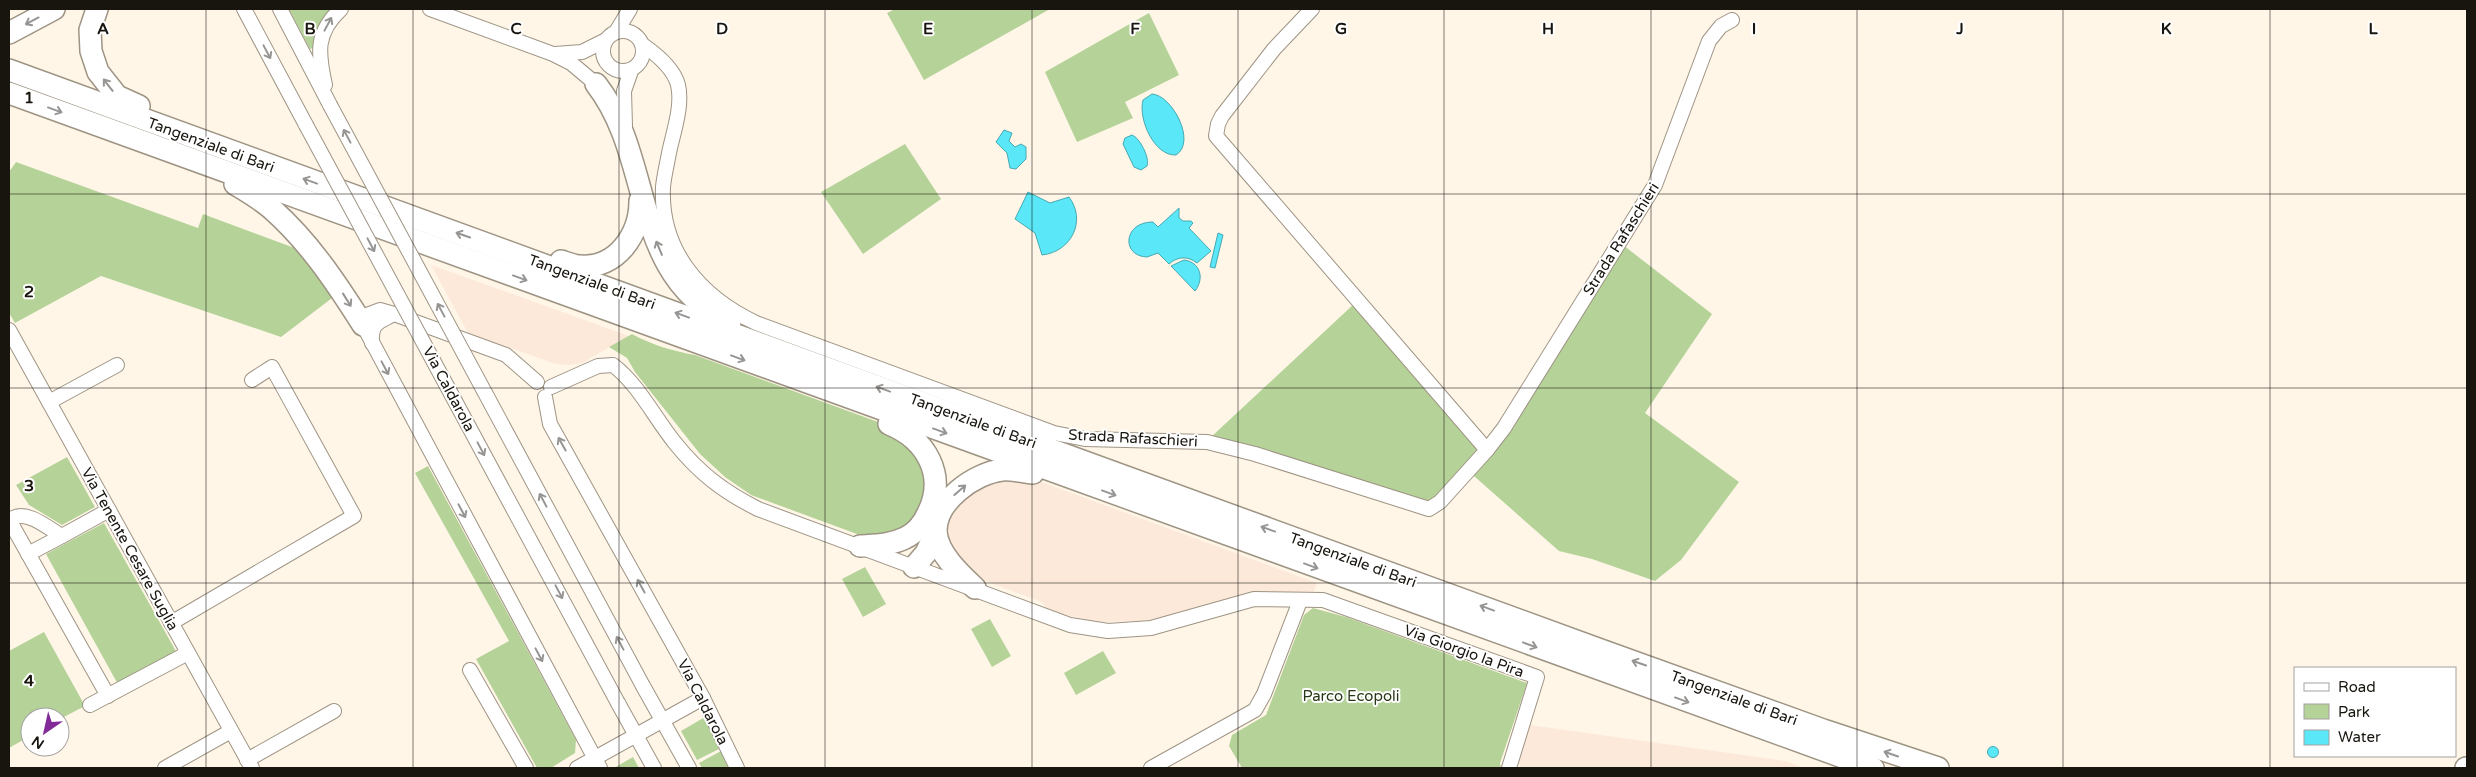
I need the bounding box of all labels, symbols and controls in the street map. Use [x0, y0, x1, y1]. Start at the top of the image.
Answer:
one-way arrow [24, 16, 39, 26]
one-way arrow [324, 18, 334, 32]
text: A [97, 19, 109, 39]
text: B [304, 19, 316, 39]
text: C [510, 19, 522, 39]
text: D [716, 19, 728, 39]
text: E [923, 19, 933, 39]
text: F [1130, 19, 1140, 39]
text: G [1335, 19, 1347, 39]
text: H [1542, 19, 1554, 39]
text: I [1752, 19, 1756, 39]
text: J [1955, 19, 1964, 39]
text: K [2161, 19, 2172, 39]
text: L [2368, 19, 2378, 39]
one-way arrow [262, 44, 272, 59]
one-way arrow [103, 79, 114, 92]
text: 1 [24, 88, 34, 108]
one-way arrow [47, 106, 62, 115]
street label: Tangenziale di Bari [145, 114, 277, 176]
one-way arrow [342, 129, 352, 144]
one-way arrow [303, 176, 318, 185]
street label: Strada Rafaschieri [1579, 179, 1663, 299]
one-way arrow [456, 230, 472, 239]
one-way arrow [366, 237, 376, 252]
one-way arrow [653, 241, 663, 256]
street label: Tangenziale di Bari [526, 251, 658, 313]
one-way arrow [512, 274, 527, 283]
text: 2 [24, 282, 34, 302]
one-way arrow [343, 292, 353, 306]
one-way arrow [436, 303, 446, 318]
one-way arrow [674, 310, 690, 319]
street label: Via Caldarola [419, 343, 479, 435]
one-way arrow [730, 354, 746, 363]
one-way arrow [381, 360, 391, 375]
one-way arrow [876, 384, 892, 393]
street label: Tangenziale di Bari [907, 390, 1039, 452]
street label: Strada Rafaschieri [1068, 426, 1198, 450]
one-way arrow [932, 427, 948, 436]
one-way arrow [556, 437, 566, 451]
one-way arrow [477, 442, 487, 456]
street label: Via Tenente Cesare Suglia [78, 464, 182, 634]
text: 3 [24, 476, 34, 496]
one-way arrow [953, 484, 966, 496]
one-way arrow [1101, 489, 1116, 498]
one-way arrow [537, 493, 547, 507]
one-way arrow [457, 504, 467, 519]
one-way arrow [1261, 524, 1276, 533]
street label: Tangenziale di Bari [1287, 529, 1419, 591]
one-way arrow [1303, 562, 1318, 571]
one-way arrow [635, 579, 645, 593]
one-way arrow [554, 585, 564, 599]
one-way arrow [1479, 603, 1495, 612]
street label: Via Giorgio la Pira [1402, 621, 1526, 681]
one-way arrow [614, 636, 624, 650]
one-way arrow [1521, 641, 1537, 650]
one-way arrow [534, 647, 544, 662]
street label: Via Caldarola [674, 656, 732, 748]
one-way arrow [1632, 658, 1648, 668]
street label: Tangenziale di Bari [1668, 667, 1800, 729]
legend [2294, 667, 2456, 757]
text: 4 [24, 671, 34, 691]
text: Road [2338, 678, 2376, 696]
park label: Parco Ecopoli [1302, 687, 1400, 705]
one-way arrow [1674, 696, 1690, 705]
text: Park [2338, 703, 2370, 721]
north arrow [20, 707, 70, 757]
text: Water [2338, 728, 2381, 746]
text: N [29, 732, 47, 753]
one-way arrow [1884, 749, 1899, 758]

